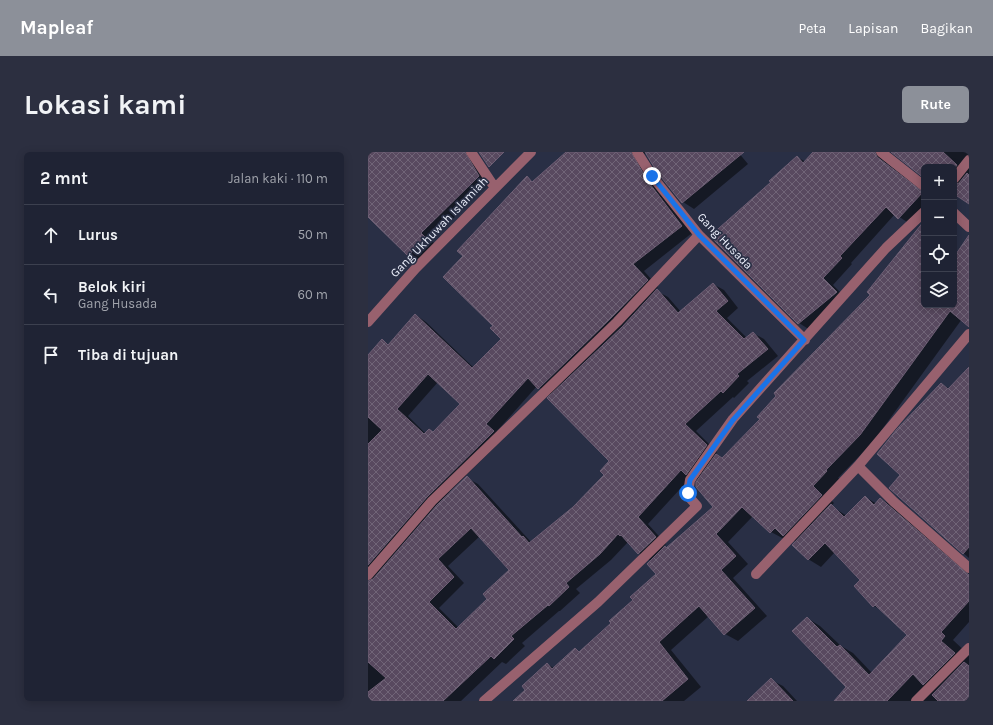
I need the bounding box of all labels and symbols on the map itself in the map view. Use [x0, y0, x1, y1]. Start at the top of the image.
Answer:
route end [643, 167, 661, 185]
street label: Gang Ukhuwah Islamiah [387, 174, 491, 280]
street label: Gang Husada [695, 210, 755, 272]
route start [679, 484, 697, 502]

